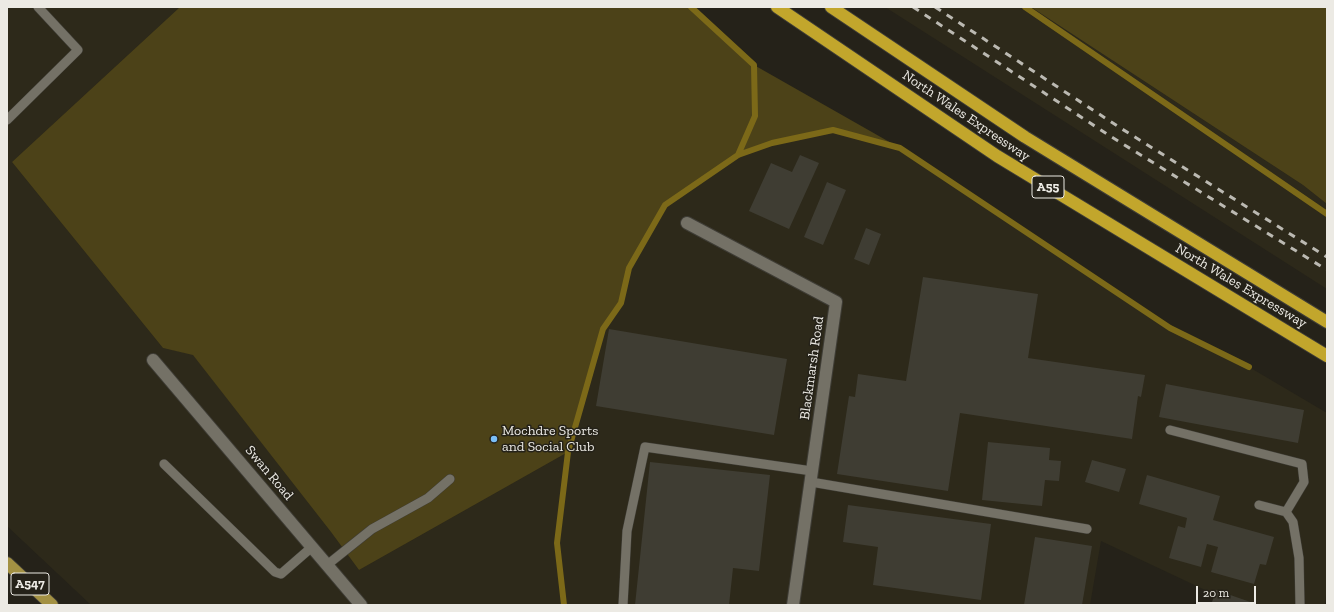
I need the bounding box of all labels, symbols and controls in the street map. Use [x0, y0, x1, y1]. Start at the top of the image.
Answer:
street label: North Wales Expressway [899, 67, 1033, 165]
road number: A55 [1032, 176, 1064, 198]
street label: North Wales Expressway [1172, 240, 1310, 332]
street label: Blackmarsh Road [796, 315, 828, 421]
place label: Mochdre Sports and Social Club [502, 423, 598, 456]
marker: Mochdre Sports and Social Club [489, 434, 499, 444]
street label: Swan Road [241, 442, 297, 504]
road number: A547 [11, 573, 49, 595]
scale bar [1198, 578, 1258, 604]
text: 20 m [1203, 586, 1229, 600]

